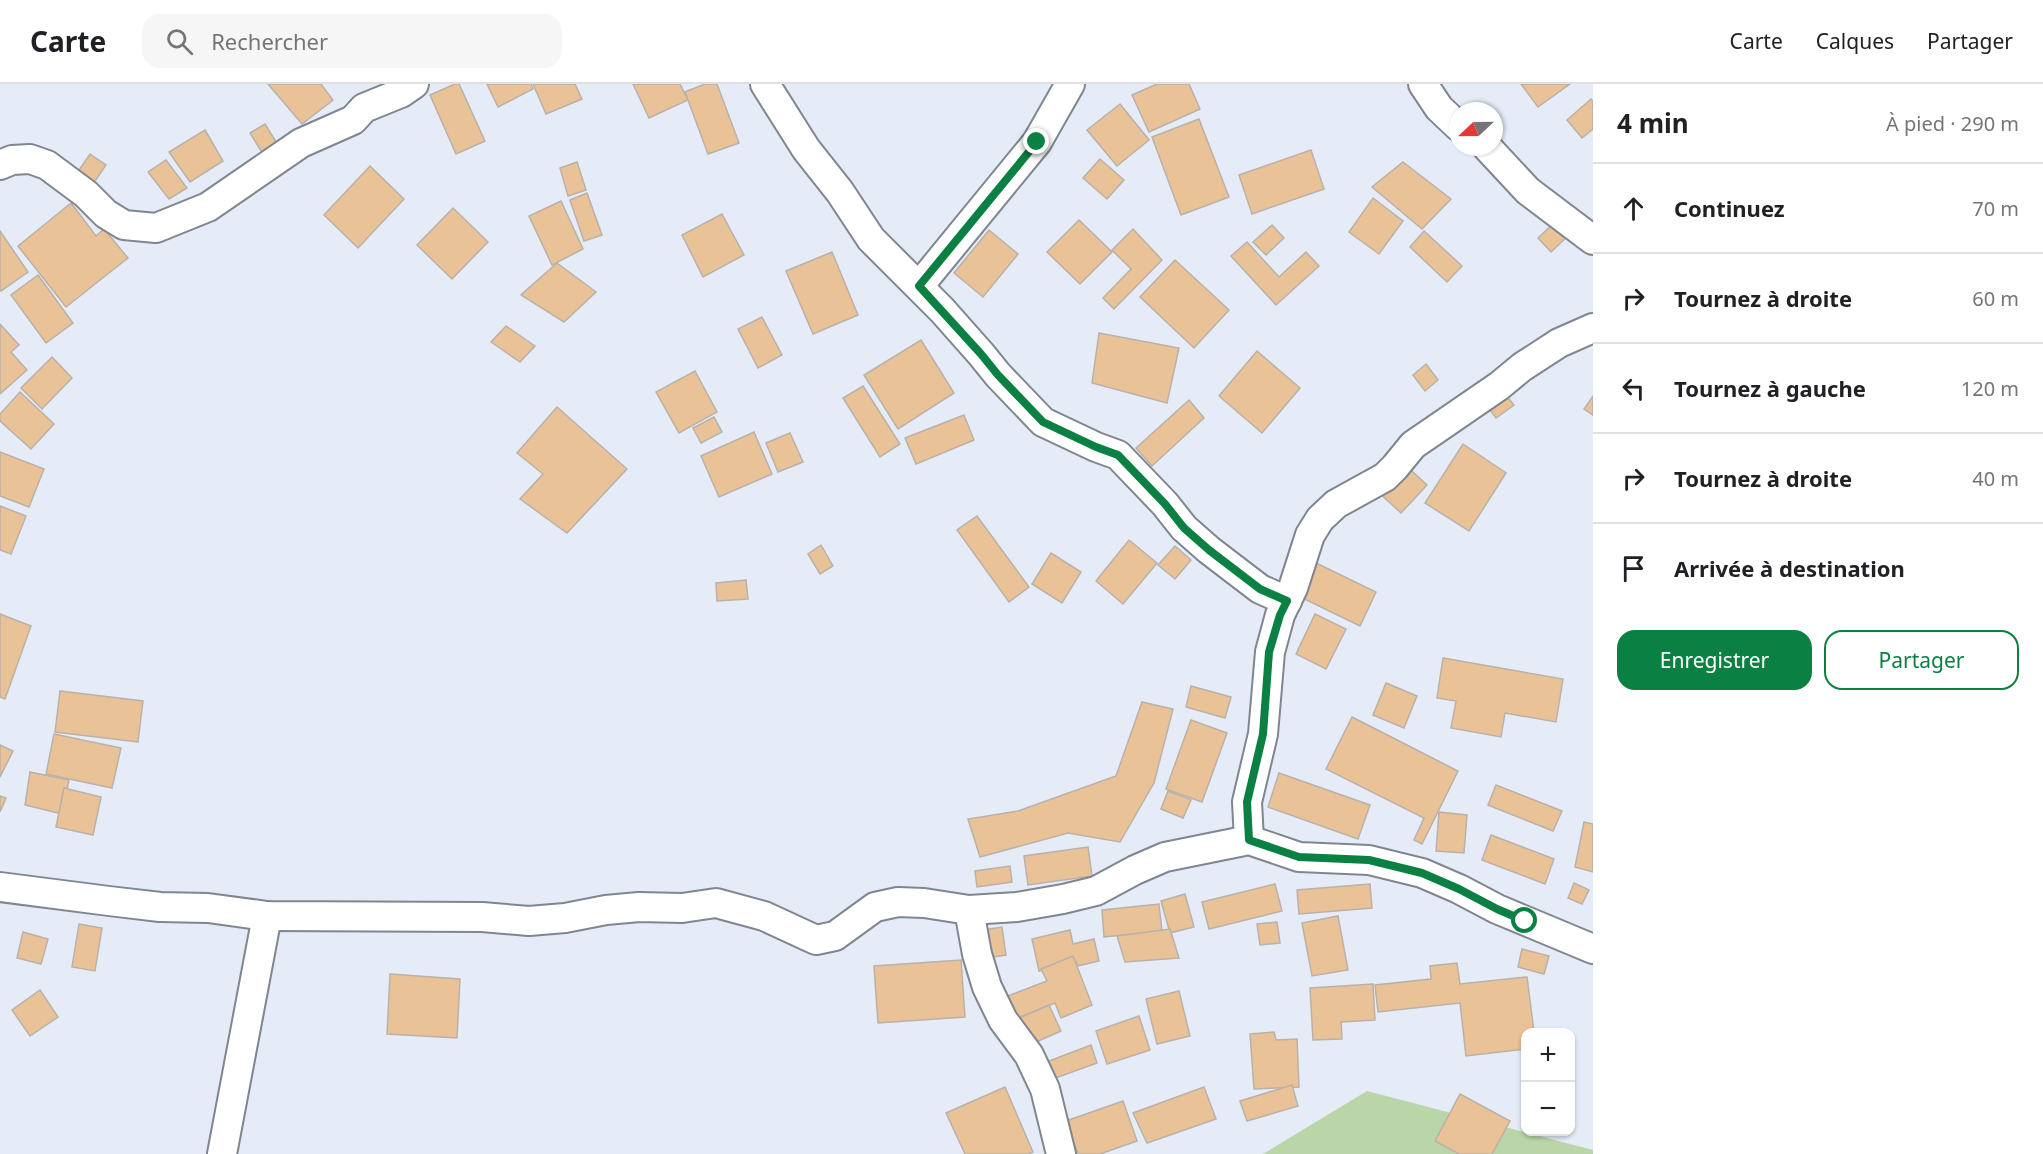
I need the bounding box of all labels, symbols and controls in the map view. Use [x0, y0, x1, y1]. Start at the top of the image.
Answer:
search box [142, 14, 562, 68]
text: Carte [30, 22, 106, 60]
icon: search [163, 25, 196, 58]
text: Rechercher [211, 26, 328, 56]
text: Carte [1730, 27, 1783, 55]
text: Calques [1816, 27, 1894, 55]
text: Partager [1927, 27, 2013, 55]
north arrow [1449, 102, 1503, 156]
text: 4 min [1617, 105, 1689, 141]
text: À pied · 290 m [1886, 110, 2019, 137]
route end [1023, 128, 1049, 154]
icon: ahead [1617, 192, 1650, 225]
text: Continuez [1674, 193, 1785, 223]
text: 70 m [1972, 195, 2019, 222]
icon: right [1617, 282, 1650, 315]
text: Tournez à droite [1674, 283, 1852, 313]
text: 60 m [1972, 285, 2019, 312]
icon: left [1617, 372, 1650, 405]
text: Tournez à gauche [1674, 373, 1866, 403]
text: 120 m [1961, 375, 2019, 402]
icon: right [1617, 462, 1650, 495]
text: Tournez à droite [1674, 463, 1852, 493]
text: 40 m [1972, 465, 2019, 492]
icon: arrive [1617, 552, 1650, 585]
text: Arrivée à destination [1674, 553, 1905, 583]
button: Enregistrer [1617, 630, 1812, 690]
button: Partager [1824, 630, 2019, 690]
route start [1511, 907, 1537, 933]
map controls [1521, 1028, 1575, 1136]
button: + [1521, 1028, 1575, 1082]
button: − [1521, 1082, 1575, 1136]

